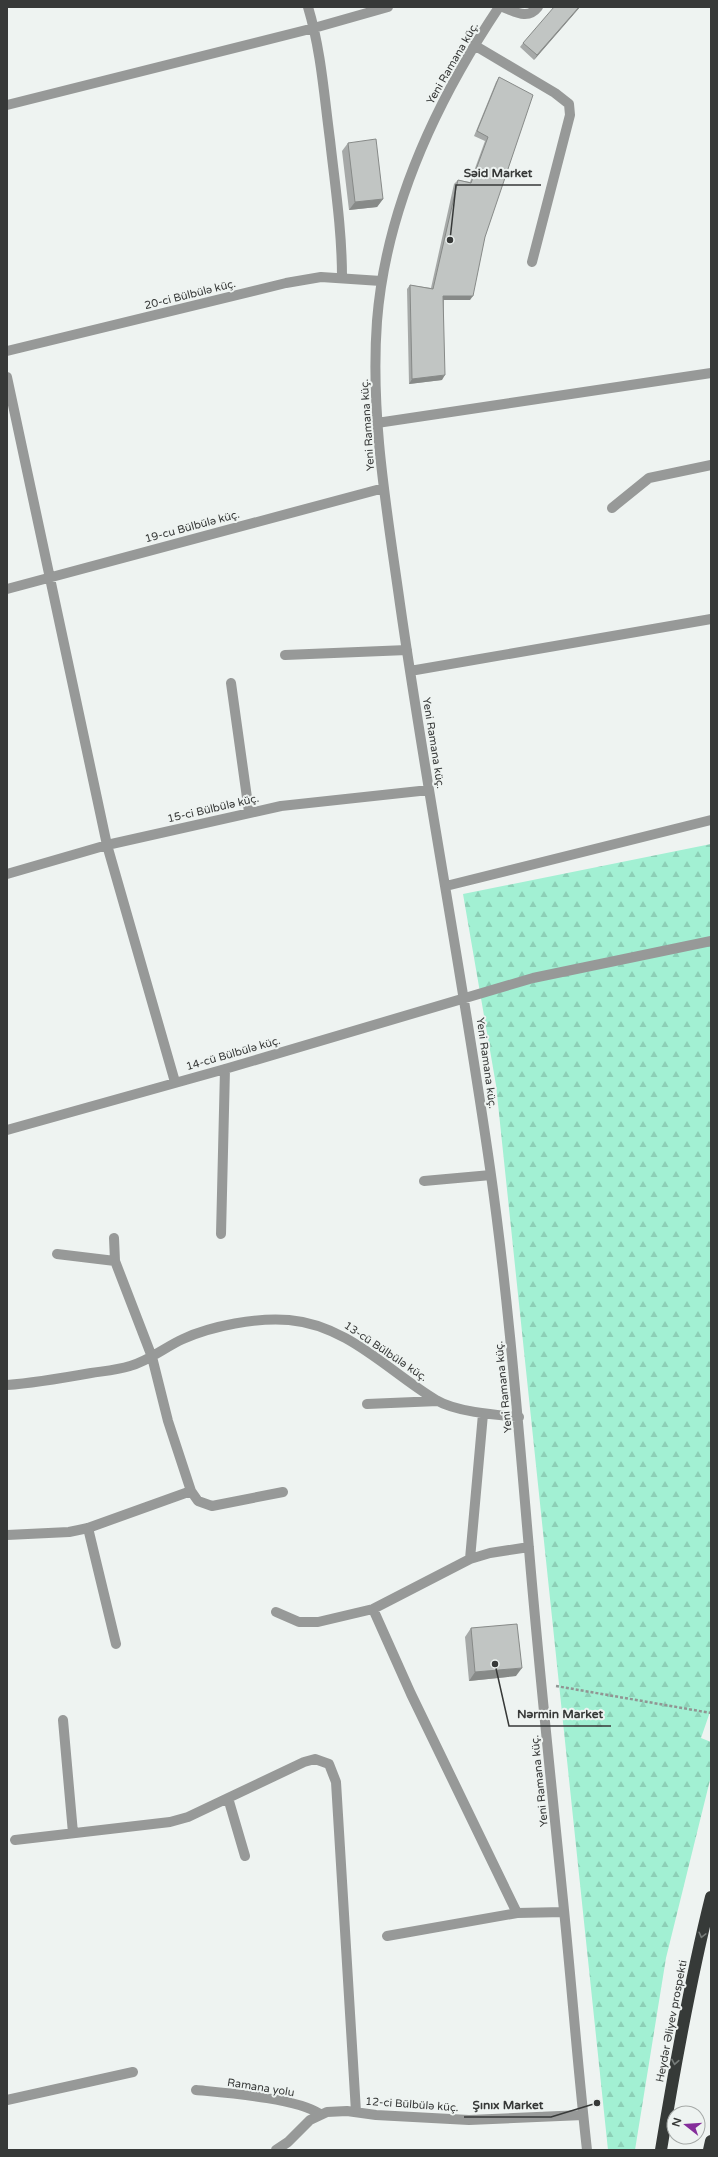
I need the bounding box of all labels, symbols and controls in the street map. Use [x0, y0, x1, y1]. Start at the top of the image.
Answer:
street label: Yeni Ramana küç. [424, 20, 481, 106]
callout: Səid Market [456, 161, 541, 185]
text: Səid Market [464, 166, 533, 180]
street label: 20-ci Bülbülə küç. [143, 277, 237, 312]
street label: Yeni Ramana küç. [358, 378, 377, 471]
street label: 19-cu Bülbülə küç. [143, 508, 241, 545]
street label: Yeni Ramana küç. [420, 697, 447, 790]
street label: 15-ci Bülbülə küç. [166, 792, 260, 825]
street label: Yeni Ramana küç. [474, 1017, 499, 1110]
street label: 14-cü Bülbülə küç. [184, 1034, 282, 1073]
street label: 13-cü Bülbülə küç. [342, 1319, 430, 1384]
street label: Yeni Ramana küç. [492, 1340, 515, 1433]
callout: Nərmin Market [509, 1702, 611, 1726]
text: Nərmin Market [517, 1707, 603, 1721]
street label: Yeni Ramana küç. [528, 1734, 551, 1827]
one-way arrow [698, 1932, 706, 1938]
street label: Heydər Əliyev prospekti [653, 1959, 690, 2083]
one-way arrow [671, 2059, 680, 2065]
street label: Ramana yolu [226, 2076, 296, 2099]
callout: Şınıx Market [464, 2093, 551, 2117]
street label: 12-ci Bülbülə küç. [365, 2095, 459, 2114]
text: Şınıx Market [473, 2098, 544, 2113]
north arrow [666, 2105, 706, 2145]
text: N [669, 2116, 684, 2128]

